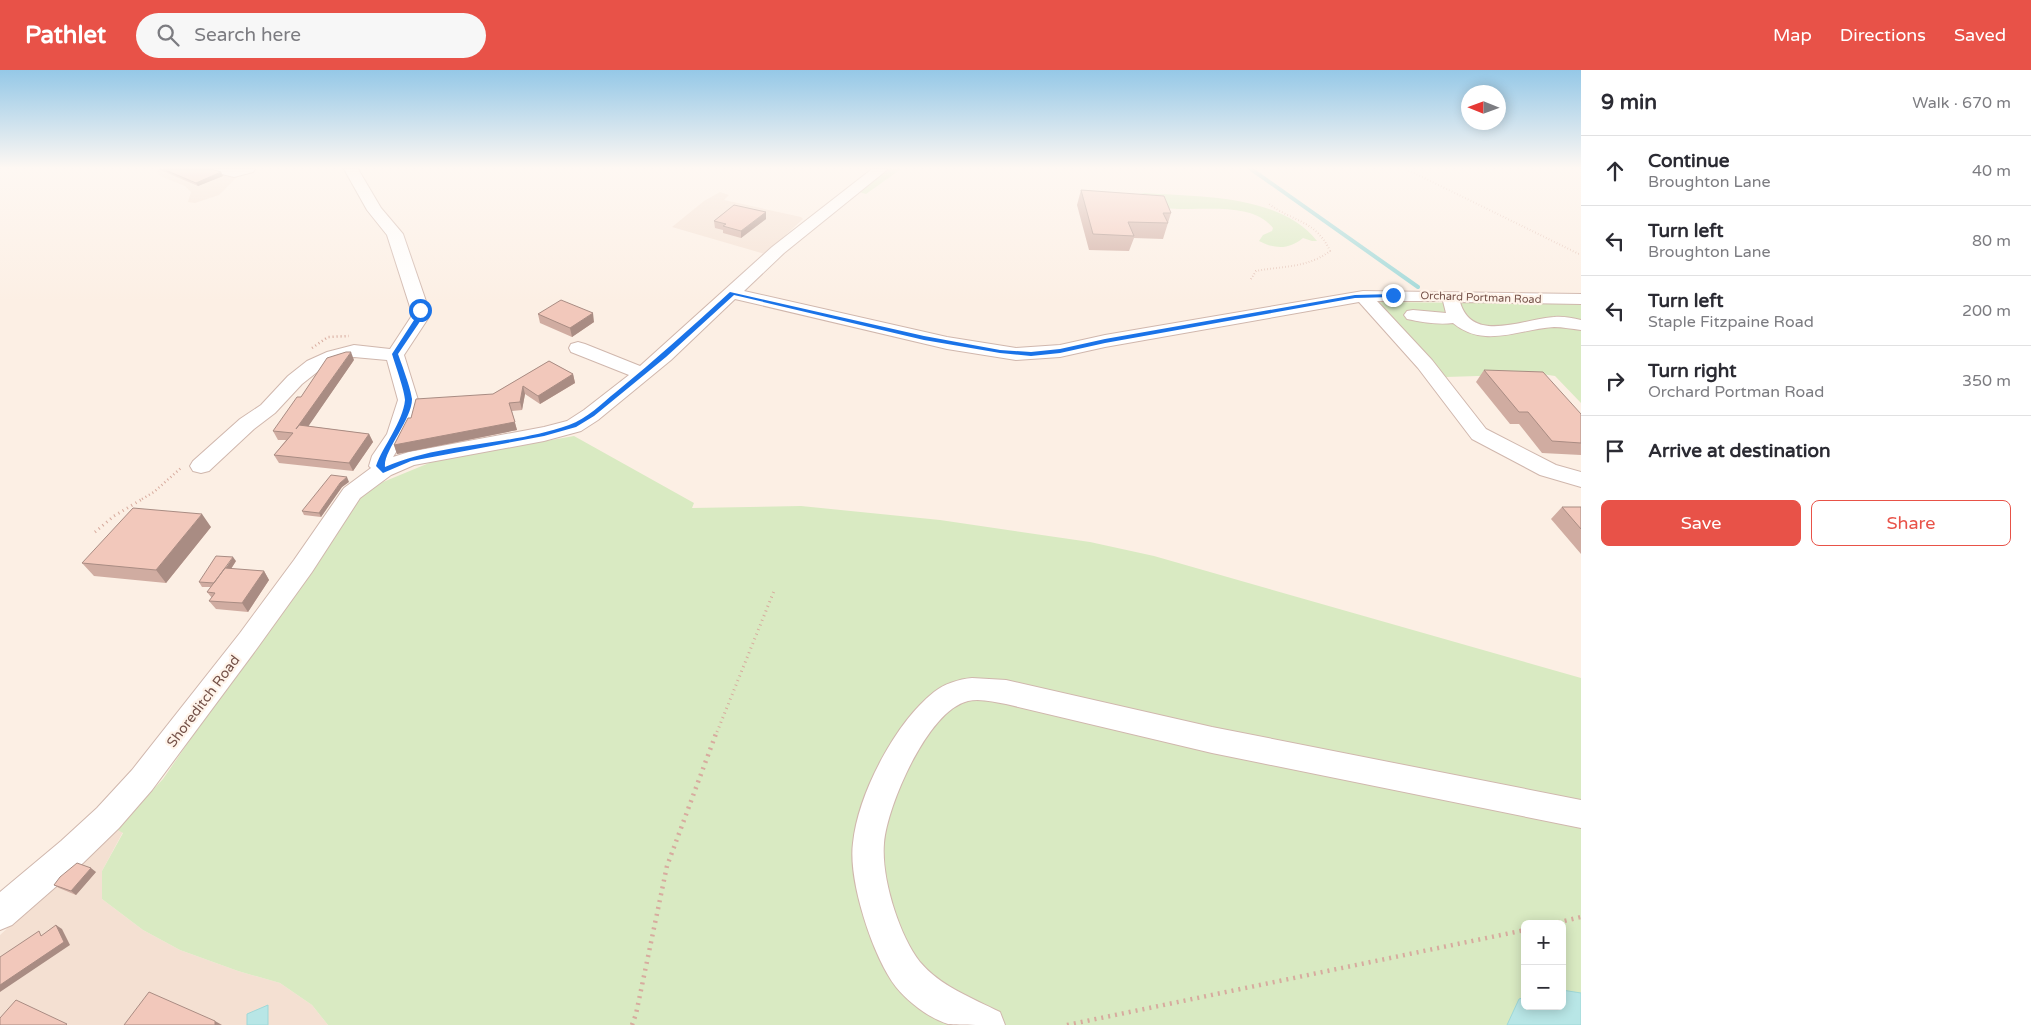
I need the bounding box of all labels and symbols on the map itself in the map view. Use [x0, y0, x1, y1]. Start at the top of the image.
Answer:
north arrow [1461, 85, 1506, 130]
route end [1382, 284, 1405, 307]
street label: Orchard Portman Road [1420, 289, 1542, 306]
route start [409, 299, 432, 322]
street label: Shoreditch Road [163, 652, 244, 751]

